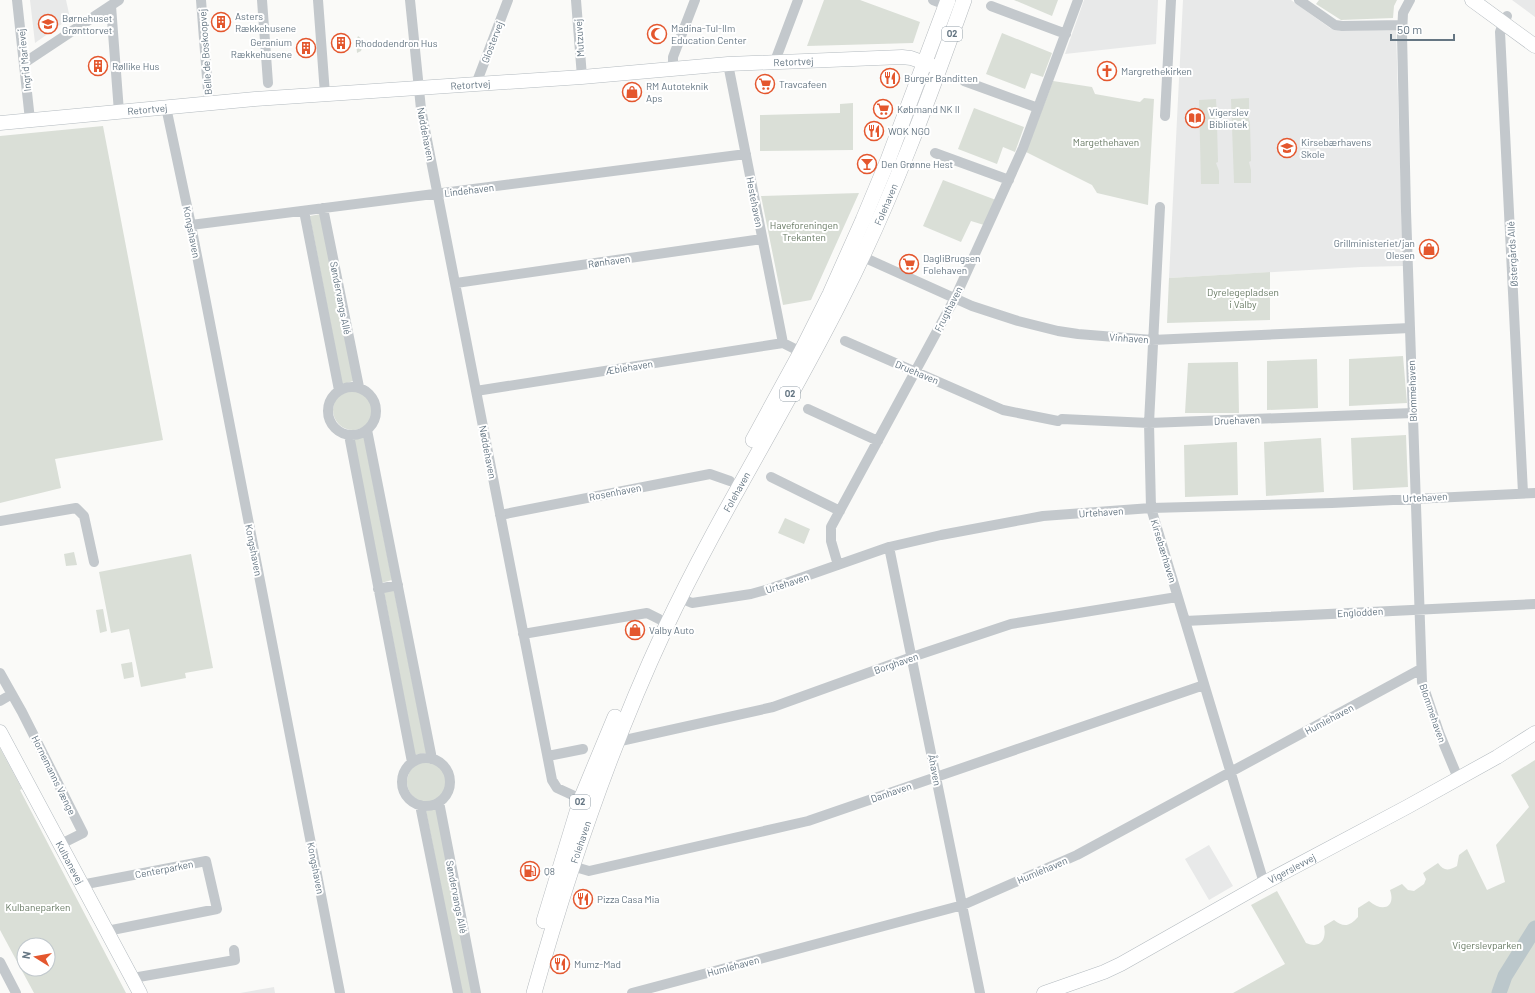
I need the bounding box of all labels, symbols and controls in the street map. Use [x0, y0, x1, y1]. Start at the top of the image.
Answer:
street label: Belle de Boskoopvej [196, 8, 214, 96]
place label: Asters Rækkehusene [235, 10, 296, 34]
building icon: Asters Rækkehusene [210, 11, 232, 33]
place label: Børnehuset Grønttorvet [62, 12, 113, 36]
school or university icon: Børnehuset Grønttorvet [37, 13, 59, 35]
scale bar [1391, 16, 1454, 42]
street label: Mutzuvej [572, 18, 586, 58]
street label: Glostervej [479, 19, 505, 65]
place label: Madina-Tul-Ilm Education Center [671, 22, 747, 46]
text: 50 m [1397, 22, 1422, 36]
mosque icon: Madina-Tul-Ilm Education Center [646, 23, 668, 45]
road number: O2 [942, 27, 962, 41]
street label: Ingrid Marievej [15, 28, 33, 92]
building icon: Rhododendron Hus [330, 32, 352, 54]
place label: Geranium Rækkehusene [231, 36, 292, 60]
building icon: Geranium Rækkehusene [295, 37, 317, 59]
place label: Rhododendron Hus [355, 37, 438, 49]
building icon: Røllike Hus [87, 55, 109, 77]
street label: Retortvej [773, 55, 814, 68]
place label: Røllike Hus [112, 60, 160, 72]
church icon: Margrethekirken [1096, 60, 1118, 82]
place label: Margrethekirken [1121, 65, 1192, 77]
restaurant icon: Burger Banditten [879, 67, 901, 89]
place label: Burger Banditten [904, 72, 978, 84]
supermarket icon: Travcafeen [754, 73, 776, 95]
street label: Retortvej [450, 77, 491, 92]
place label: Travcafeen [779, 78, 827, 90]
place label: RM Autoteknik Aps [646, 80, 708, 104]
shop icon: RM Autoteknik Aps [621, 81, 643, 103]
supermarket icon: Købmand NK II [872, 98, 894, 120]
street label: Retortvej [127, 101, 168, 117]
place label: Købmand NK II [897, 103, 960, 115]
street label: Nøddehaven [415, 106, 437, 162]
place label: Vigerslev Bibliotek [1209, 106, 1249, 130]
library icon: Vigerslev Bibliotek [1184, 107, 1206, 129]
restaurant icon: WOK NGO [863, 120, 885, 142]
place label: WOK NGO [888, 125, 930, 137]
park label: Margethehaven [1073, 136, 1139, 148]
place label: Kirsebærhavens Skole [1301, 136, 1372, 160]
school or university icon: Kirsebærhavens Skole [1276, 137, 1298, 159]
bar icon: Den Grønne Hest [856, 153, 878, 175]
place label: Den Grønne Hest [881, 158, 954, 170]
street label: Hestehaven [744, 176, 766, 228]
street label: Lindehaven [443, 181, 495, 199]
street label: Folehaven [871, 182, 900, 227]
street label: Kongshaven [181, 205, 203, 259]
park label: Haveforeningen Trekanten [770, 219, 838, 243]
street label: Østergårds Allé [1504, 221, 1520, 287]
place label: Grillministeriet/jan Olesen [1334, 237, 1415, 261]
shop icon: Grillministeriet/jan Olesen [1418, 238, 1440, 260]
street label: Rønhaven [587, 252, 631, 270]
place label: DagliBrugsen Folehaven [923, 252, 981, 276]
supermarket icon: DagliBrugsen Folehaven [898, 253, 920, 275]
street label: Søndervangs Allé [328, 260, 354, 336]
street label: Frugthaven [931, 284, 965, 334]
park label: Dyrelegepladsen i Valby [1207, 286, 1279, 310]
street label: Vinhaven [1109, 331, 1149, 345]
street label: Æblehaven [604, 357, 654, 377]
street label: Druehaven [893, 357, 941, 387]
street label: Blommehaven [1405, 360, 1419, 422]
road number: O2 [780, 387, 800, 401]
street label: Druehaven [1214, 413, 1260, 427]
street label: Nøddehaven [477, 424, 499, 480]
street label: Folehaven [720, 470, 752, 514]
street label: Rosenhaven [588, 481, 642, 503]
street label: Urtehaven [1402, 490, 1448, 504]
street label: Urtehaven [1078, 504, 1124, 520]
street label: Kirsebærhaven [1149, 518, 1179, 584]
street label: Kongshaven [243, 523, 265, 577]
street label: Urtehaven [764, 570, 810, 596]
street label: Englodden [1337, 605, 1383, 619]
shop icon: Valby Auto [624, 619, 646, 641]
place label: Valby Auto [649, 624, 694, 636]
street label: Borghaven [872, 650, 920, 676]
street label: Blommehaven [1417, 682, 1449, 744]
street label: Humlehaven [1303, 701, 1355, 737]
street label: Hornemanns Vænge [30, 733, 78, 817]
street label: Åhaven [926, 753, 944, 787]
street label: Danhaven [869, 779, 913, 805]
road number: O2 [570, 795, 590, 809]
street label: Folehaven [568, 819, 593, 865]
street label: Kulbanevej [53, 839, 86, 886]
street label: Kongshaven [305, 841, 327, 895]
street label: Vigerslevvej [1266, 851, 1318, 886]
street label: Humlehaven [1015, 854, 1069, 886]
street label: Centerparken [134, 857, 194, 881]
street label: Søndervangs Allé [444, 859, 470, 935]
fuel station icon: Q8 [519, 860, 541, 882]
place label: Q8 [544, 865, 555, 877]
restaurant icon: Pizza Casa Mia [572, 888, 594, 910]
place label: Pizza Casa Mia [597, 893, 659, 905]
park label: Kulbaneparken [6, 901, 70, 913]
north arrow [16, 937, 56, 977]
park label: Vigerslevparken [1452, 939, 1522, 951]
text: N [19, 950, 33, 960]
restaurant icon: Mumz-Mad [549, 953, 571, 975]
street label: Humlehaven [706, 953, 760, 979]
place label: Mumz-Mad [574, 958, 621, 970]

